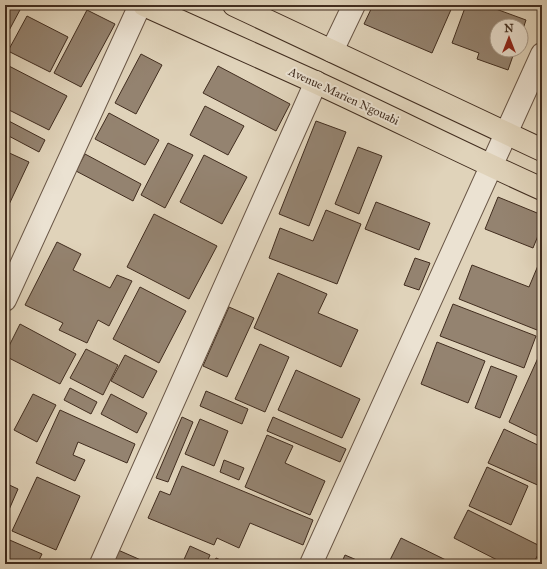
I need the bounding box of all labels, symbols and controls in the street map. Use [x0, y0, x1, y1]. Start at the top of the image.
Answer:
north arrow [489, 18, 529, 58]
text: N [504, 22, 514, 35]
street label: Avenue Marien Ngouabi [285, 64, 402, 129]

